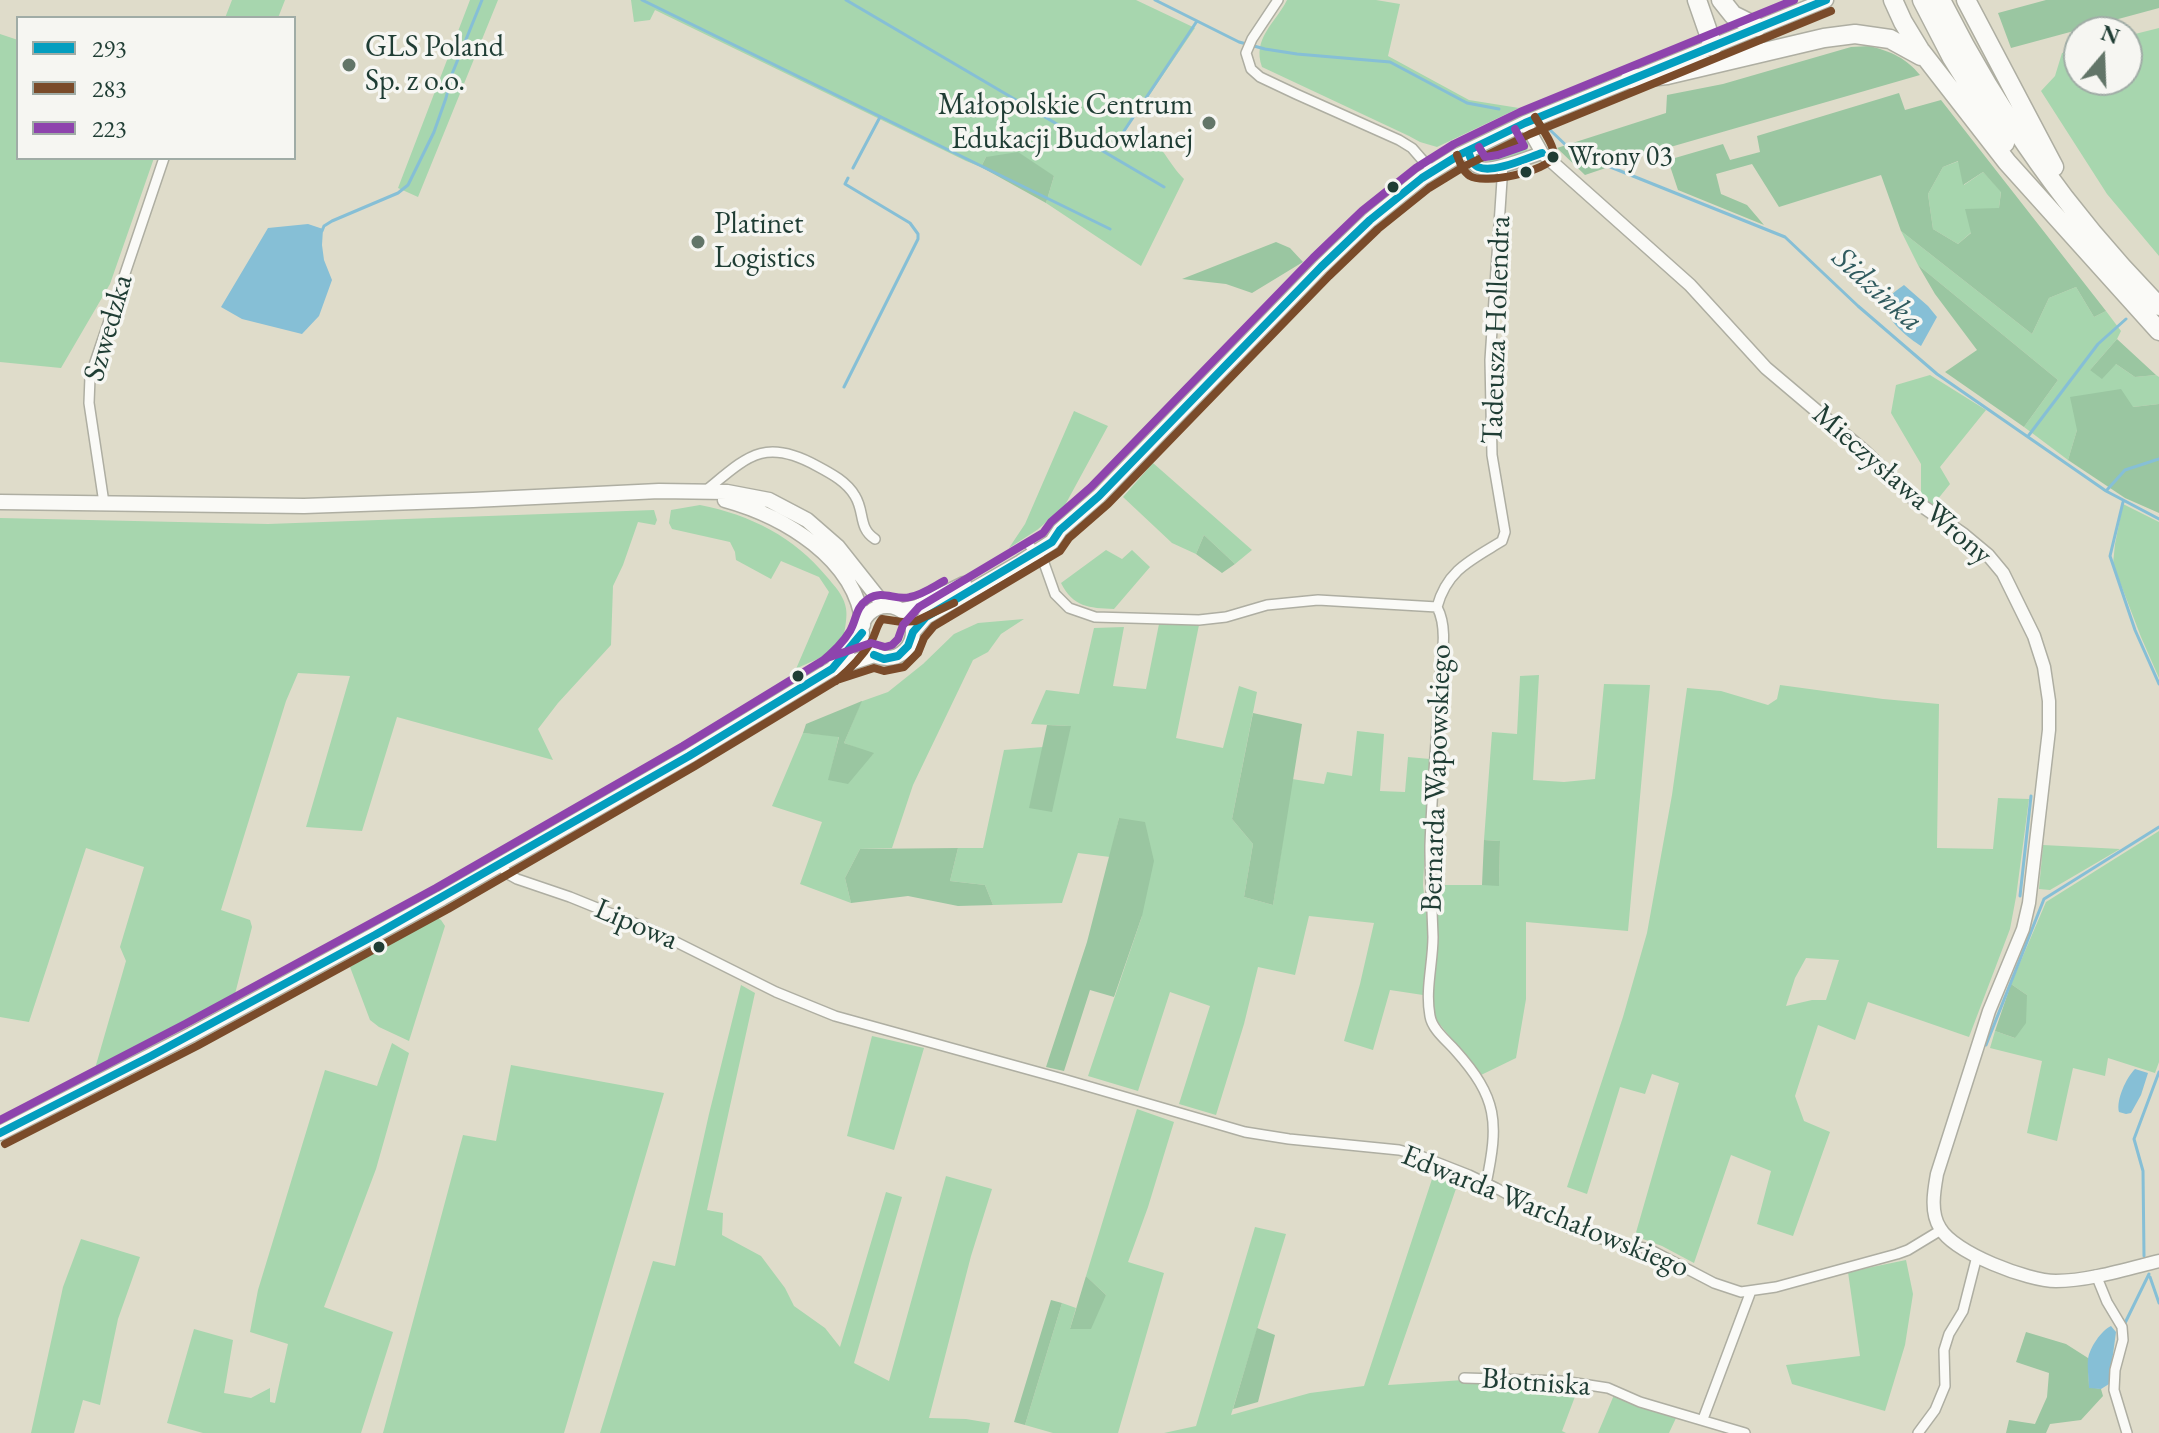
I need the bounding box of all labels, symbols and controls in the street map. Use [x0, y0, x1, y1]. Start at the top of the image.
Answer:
legend [16, 16, 296, 160]
north arrow [2063, 16, 2143, 96]
text: N [2097, 18, 2123, 51]
place label: GLS Poland Sp. z o.o. [365, 30, 504, 100]
text: 293 [92, 33, 127, 64]
marker: GLS Poland Sp. z o.o. [340, 56, 358, 74]
text: 283 [92, 73, 127, 104]
place label: Małopolskie Centrum Edukacji Budowlanej [938, 88, 1193, 158]
text: 223 [92, 113, 127, 144]
marker: Małopolskie Centrum Edukacji Budowlanej [1200, 114, 1218, 132]
place label: Wrony 03 [1568, 140, 1673, 174]
marker: Wrony 03 [1545, 149, 1561, 165]
unlabelled marker [1518, 164, 1534, 180]
unlabelled marker [1385, 179, 1401, 195]
place label: Platinet Logistics [714, 207, 815, 278]
street label: Tadeusza Hollendra [1475, 215, 1519, 445]
marker: Platinet Logistics [689, 233, 707, 251]
water label: Sidzinka [1824, 239, 1930, 341]
street label: Szwedzka [77, 271, 141, 385]
street label: Mieczysława Wrony [1805, 397, 1999, 573]
street label: Bernarda Wapowskiego [1414, 643, 1460, 913]
unlabelled marker [790, 668, 806, 684]
street label: Lipowa [589, 891, 683, 959]
unlabelled marker [371, 939, 387, 955]
street label: Edwarda Warchałowskiego [1396, 1138, 1694, 1286]
street label: Błotniska [1480, 1361, 1592, 1405]

